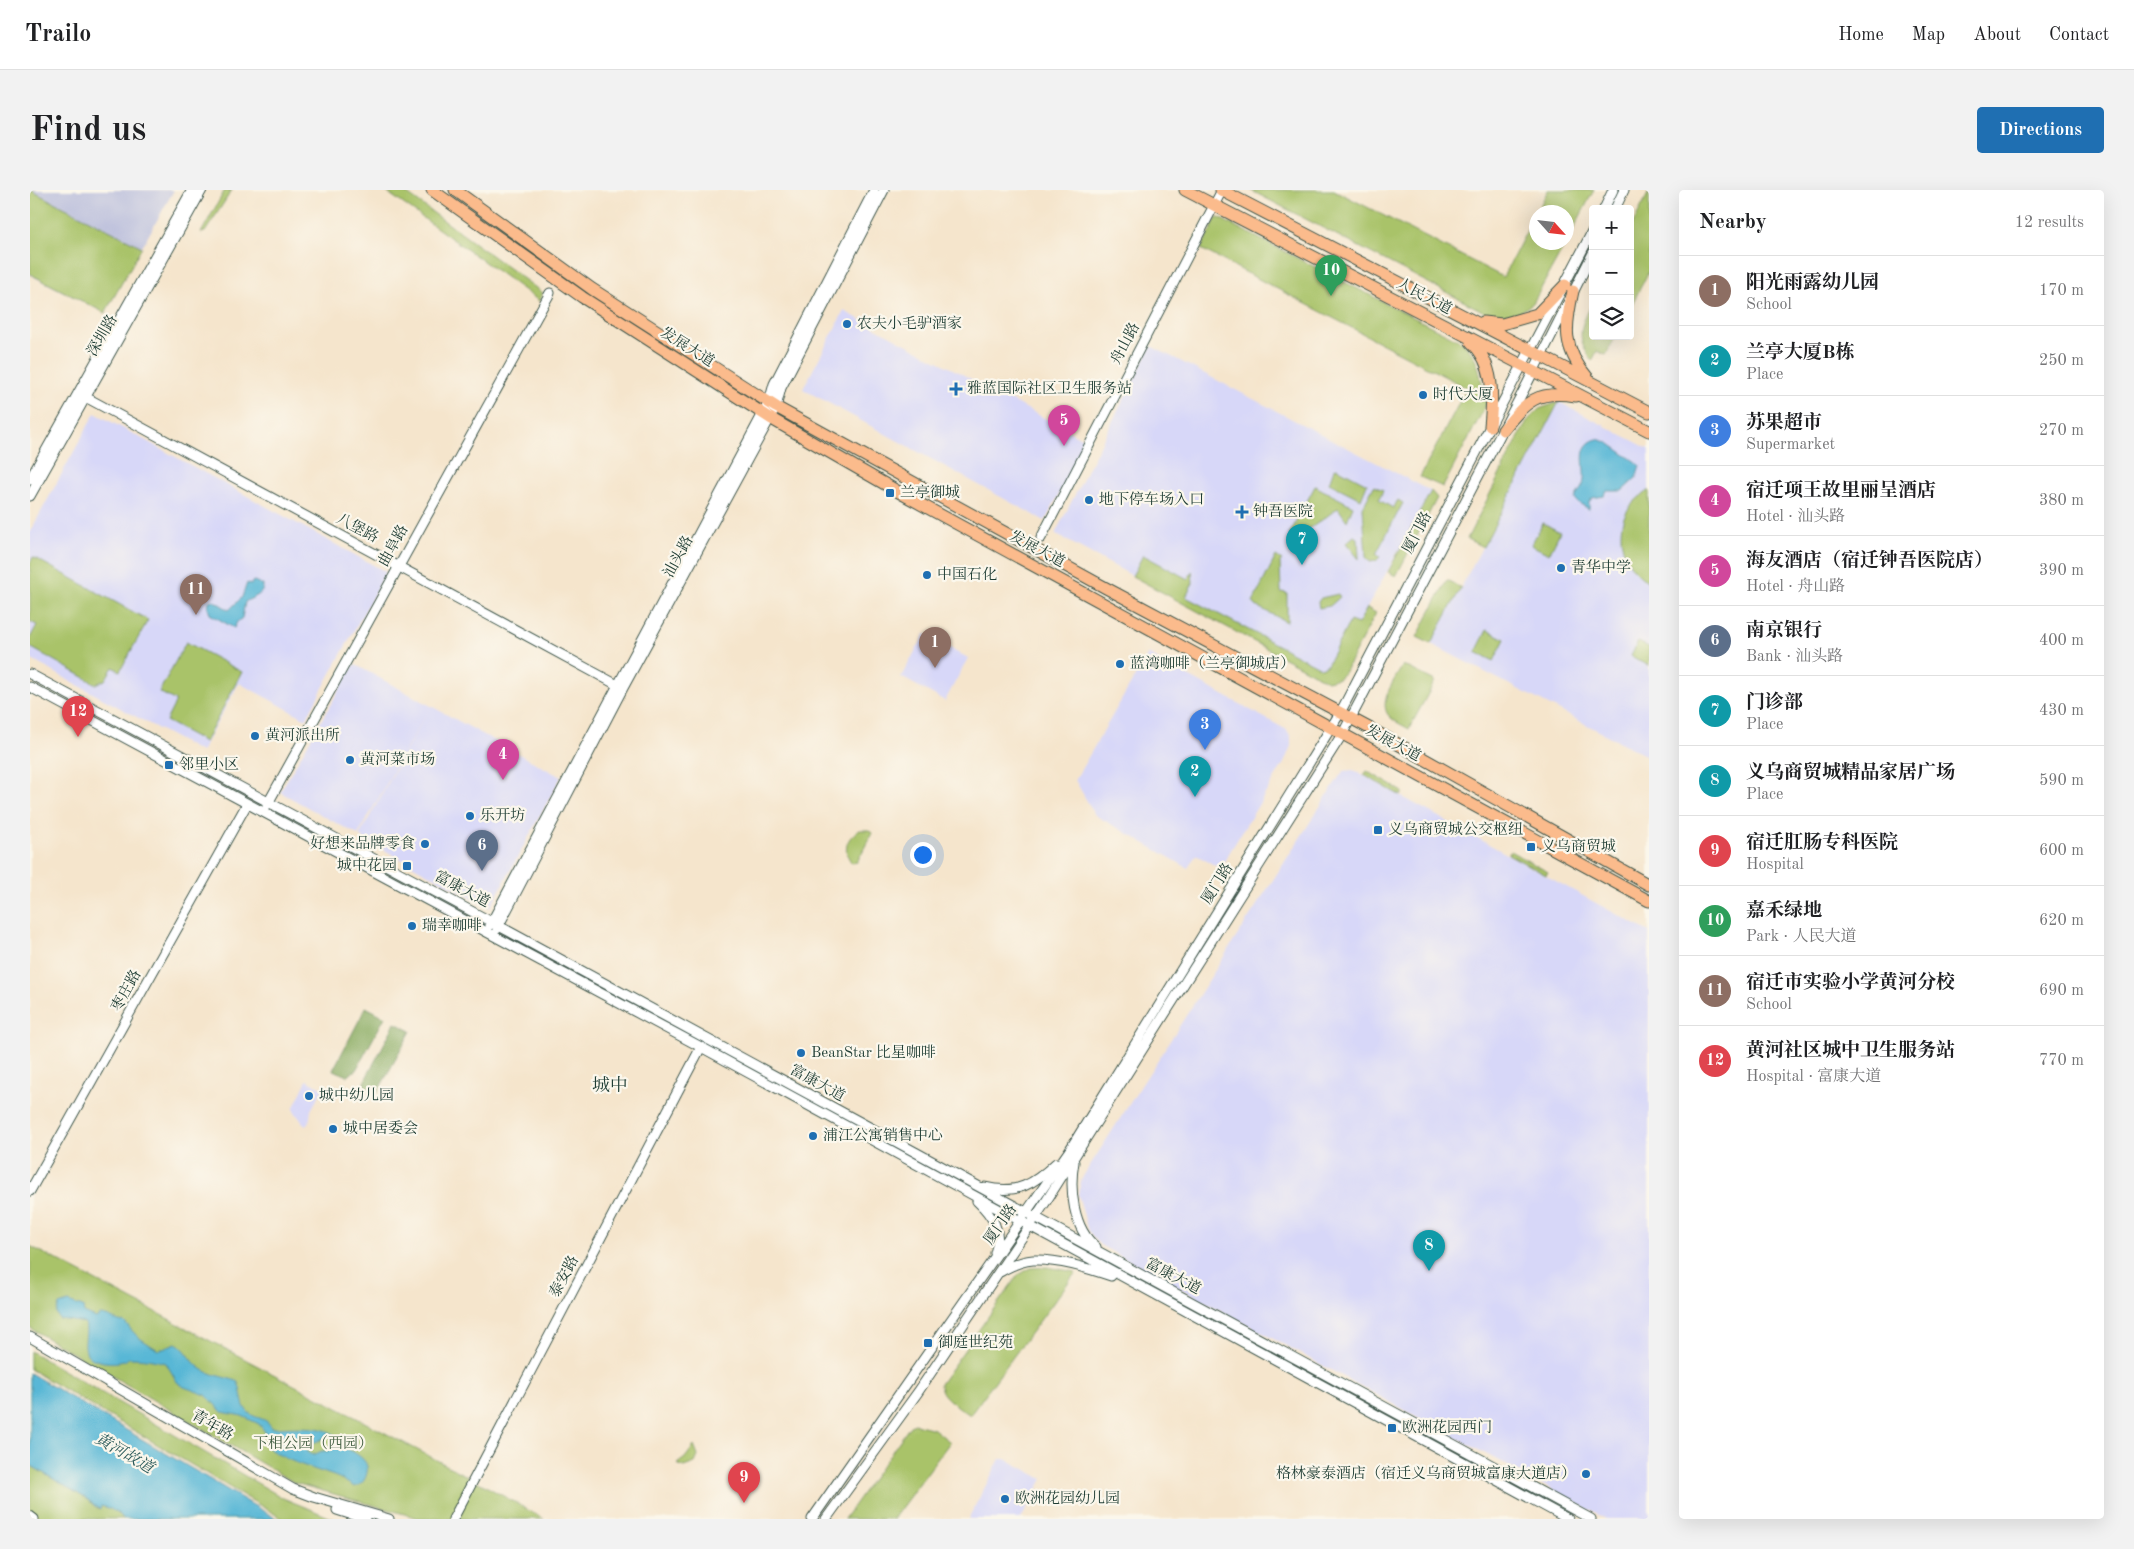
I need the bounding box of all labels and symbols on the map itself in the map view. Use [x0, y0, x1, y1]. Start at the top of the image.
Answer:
north arrow [1529, 205, 1574, 250]
pin: 10 [1315, 255, 1347, 296]
street label: 人民大道 [1394, 275, 1455, 318]
street label: 深圳路 [84, 312, 121, 359]
place label: 农夫小毛驴酒家 [857, 315, 962, 332]
marker: 农夫小毛驴酒家 [841, 318, 853, 330]
street label: 舟山路 [1107, 320, 1143, 367]
street label: 发展大道 [658, 324, 717, 370]
place label: 雅蓝国际社区卫生服务站 [967, 380, 1132, 397]
marker: 雅蓝国际社区卫生服务站 [949, 382, 963, 396]
place label: 时代大厦 [1433, 386, 1493, 403]
marker: 时代大厦 [1417, 389, 1429, 401]
pin: 5 [1048, 405, 1080, 446]
place label: 兰亭御城 [900, 484, 960, 501]
marker: 兰亭御城 [884, 487, 896, 499]
place label: 地下停车场入口 [1099, 491, 1204, 508]
marker: 地下停车场入口 [1083, 494, 1095, 506]
place label: 钟吾医院 [1253, 503, 1313, 520]
marker: 钟吾医院 [1235, 505, 1249, 519]
street label: 厦门路 [1399, 509, 1435, 556]
street label: 八堡路 [334, 510, 381, 546]
street label: 曲阜路 [375, 522, 411, 569]
pin: 7 [1286, 524, 1318, 565]
street label: 发展大道 [1007, 528, 1068, 571]
street label: 汕头路 [660, 533, 696, 580]
place label: 青华中学 [1571, 559, 1631, 576]
marker: 青华中学 [1555, 562, 1567, 574]
place label: 中国石化 [937, 566, 997, 583]
marker: 中国石化 [921, 569, 933, 581]
pin: 11 [180, 574, 212, 615]
pin: 1 [919, 627, 951, 668]
place label: 蓝湾咖啡（兰亭御城店） [1130, 655, 1295, 672]
marker: 蓝湾咖啡（兰亭御城店） [1114, 658, 1126, 670]
pin: 12 [62, 696, 94, 737]
pin: 3 [1189, 709, 1221, 750]
street label: 发展大道 [1363, 722, 1424, 765]
place label: 黄河派出所 [265, 727, 340, 744]
marker: 黄河派出所 [249, 730, 261, 742]
pin: 4 [487, 739, 519, 780]
place label: 黄河菜市场 [360, 751, 435, 768]
marker: 黄河菜市场 [344, 754, 356, 766]
place label: 邻里小区 [179, 756, 239, 773]
pin: 2 [1179, 756, 1211, 797]
marker: 邻里小区 [163, 759, 175, 771]
place label: 乐开坊 [480, 807, 525, 824]
marker: 乐开坊 [464, 810, 476, 822]
place label: 义乌商贸城公交枢纽 [1388, 821, 1523, 838]
marker: 义乌商贸城公交枢纽 [1372, 824, 1384, 836]
pin: 6 [466, 830, 498, 871]
place label: 好想来品牌零食 [310, 835, 415, 852]
marker: 好想来品牌零食 [419, 838, 431, 850]
place label: 义乌商贸城 [1541, 838, 1616, 855]
marker: 义乌商贸城 [1525, 841, 1537, 853]
your location [910, 842, 936, 868]
place label: 城中花园 [337, 857, 397, 874]
marker: 城中花园 [401, 860, 413, 872]
street label: 厦门路 [1198, 860, 1236, 907]
street label: 富康大道 [432, 868, 493, 911]
place label: 瑞幸咖啡 [422, 917, 482, 934]
marker: 瑞幸咖啡 [406, 920, 418, 932]
street label: 枣庄路 [108, 967, 144, 1014]
place label: BeanStar 比星咖啡 [811, 1044, 936, 1061]
marker: BeanStar 比星咖啡 [795, 1047, 807, 1059]
street label: 富康大道 [787, 1061, 848, 1105]
district label: 城中 [592, 1075, 628, 1095]
place label: 城中幼儿园 [319, 1087, 394, 1104]
marker: 城中幼儿园 [303, 1090, 315, 1102]
place label: 城中居委会 [343, 1120, 418, 1137]
marker: 城中居委会 [327, 1123, 339, 1135]
place label: 浦江公寓销售中心 [823, 1127, 943, 1144]
marker: 浦江公寓销售中心 [807, 1130, 819, 1142]
street label: 厦门路 [980, 1201, 1020, 1248]
pin: 8 [1413, 1230, 1445, 1271]
street label: 泰安路 [546, 1253, 582, 1300]
street label: 富康大道 [1143, 1255, 1204, 1298]
place label: 御庭世纪苑 [938, 1334, 1013, 1351]
marker: 御庭世纪苑 [922, 1337, 934, 1349]
street label: 青年路 [189, 1407, 236, 1444]
place label: 欧洲花园西门 [1402, 1419, 1492, 1436]
marker: 欧洲花园西门 [1386, 1422, 1398, 1434]
water label: 黄河故道 [92, 1429, 158, 1478]
park label: 下相公园（西园） [253, 1435, 373, 1452]
pin: 9 [728, 1462, 760, 1503]
place label: 格林豪泰酒店（宿迁义乌商贸城富康大道店） [1276, 1465, 1576, 1482]
marker: 格林豪泰酒店（宿迁义乌商贸城富康大道店） [1580, 1468, 1592, 1480]
place label: 欧洲花园幼儿园 [1015, 1490, 1120, 1507]
marker: 欧洲花园幼儿园 [999, 1493, 1011, 1505]

